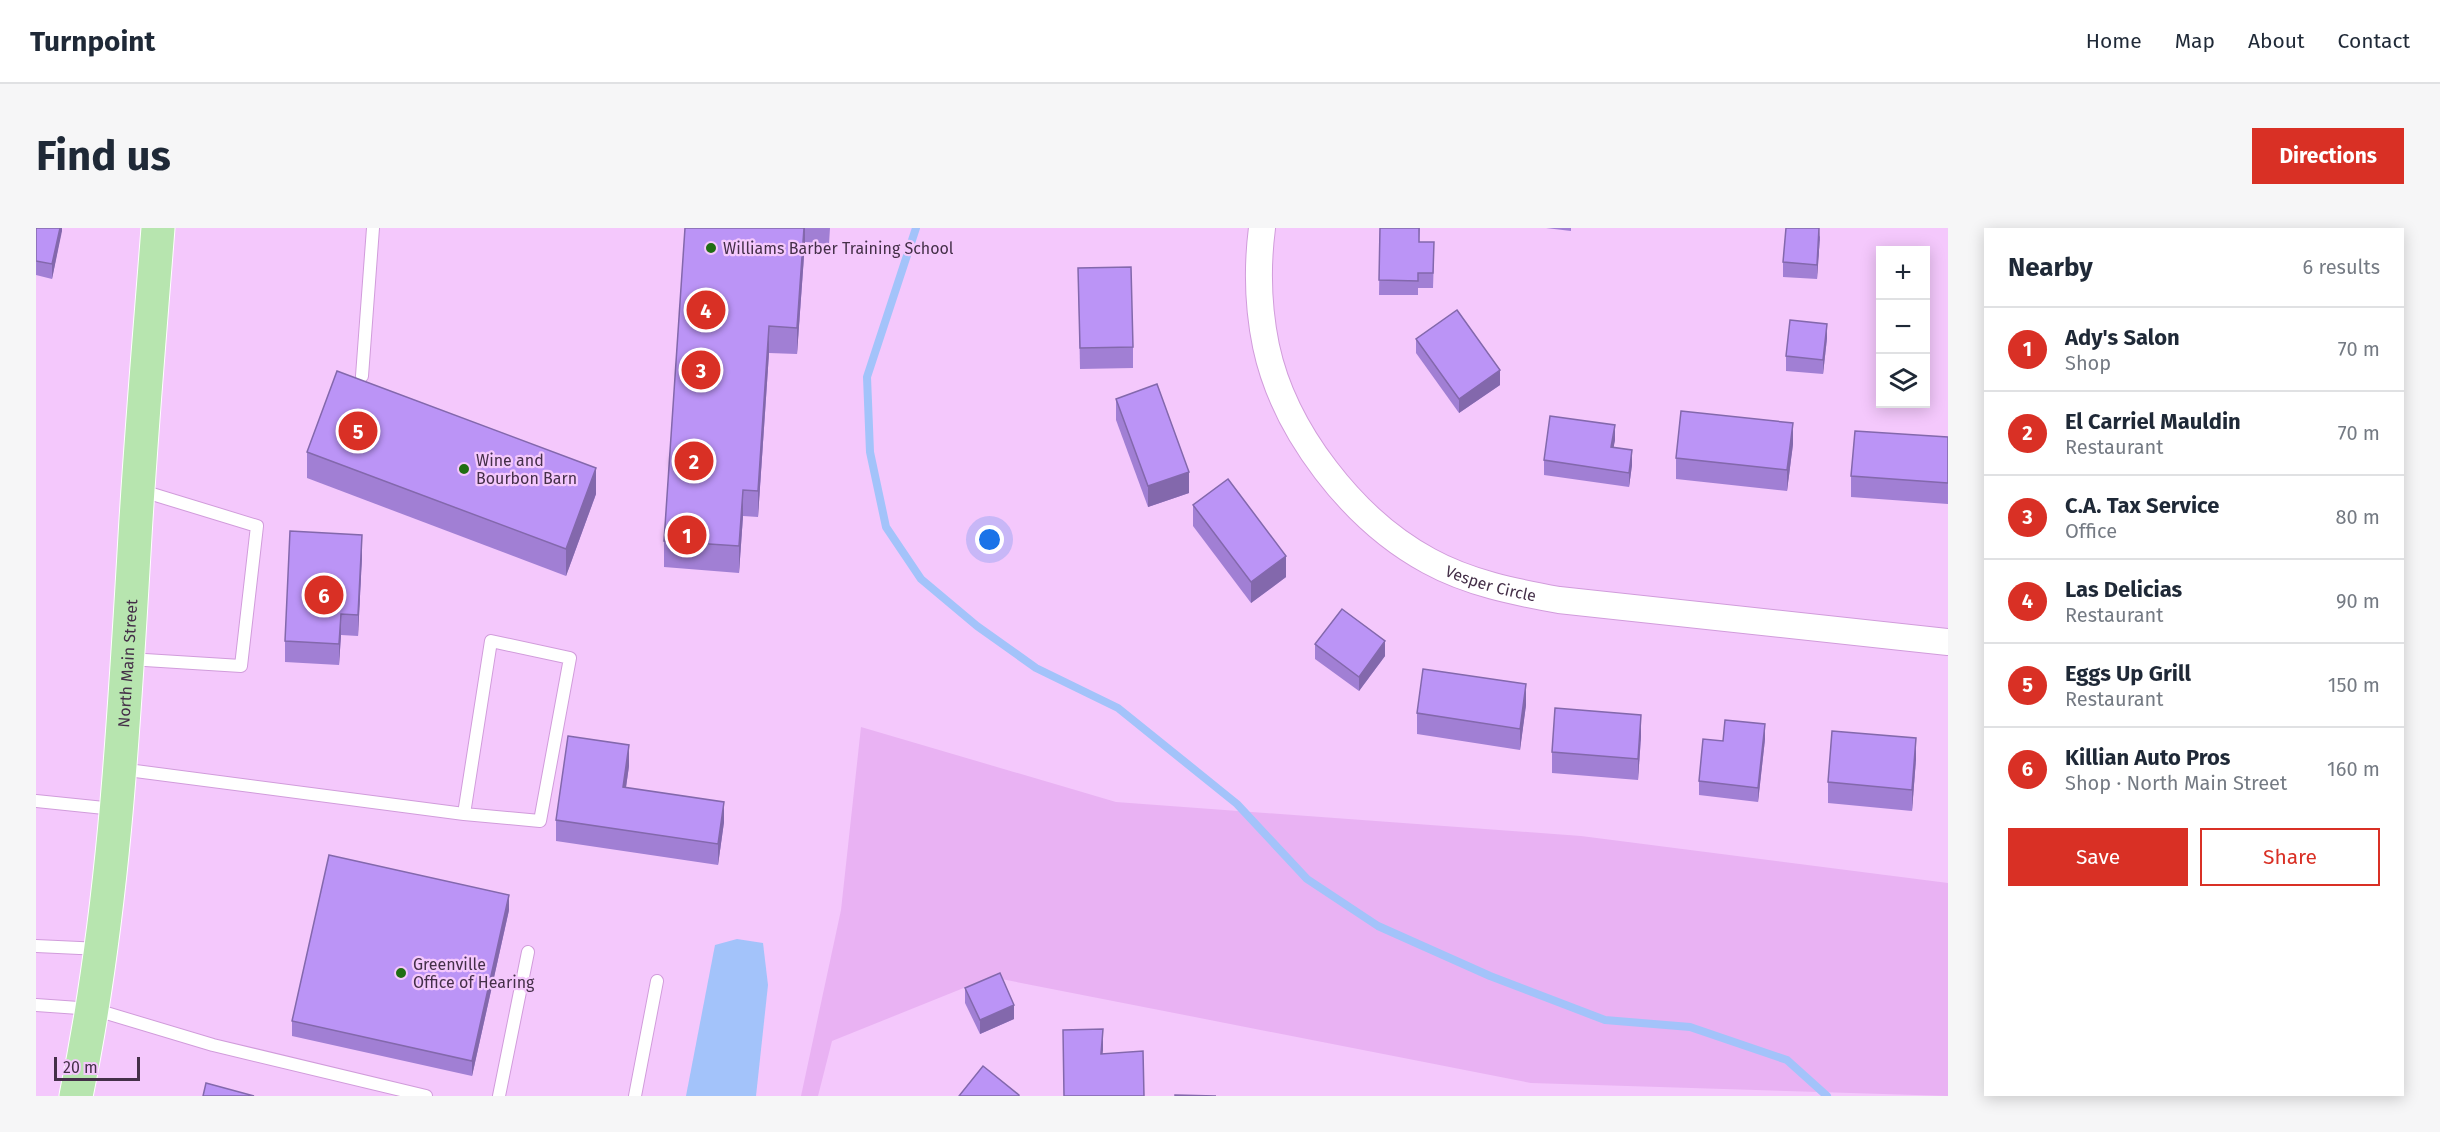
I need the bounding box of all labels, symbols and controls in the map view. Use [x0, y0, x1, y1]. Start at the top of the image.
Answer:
text: Turnpoint [30, 25, 155, 58]
text: Home [2086, 28, 2142, 54]
text: Map [2175, 28, 2215, 54]
text: About [2248, 28, 2305, 54]
text: Contact [2338, 28, 2410, 54]
button: Directions [2252, 128, 2404, 184]
text: Find us [36, 131, 171, 181]
place label: Williams Barber Training School [723, 239, 954, 258]
marker: Williams Barber Training School [704, 241, 718, 255]
map controls [1876, 246, 1930, 408]
button: + [1876, 246, 1930, 300]
text: Nearby [2008, 252, 2093, 283]
text: 6 results [2303, 255, 2380, 279]
pin: 4 [686, 288, 726, 332]
button: − [1876, 300, 1930, 354]
text: Ady's Salon [2065, 324, 2180, 351]
text: 1 [2023, 337, 2032, 361]
text: 70 m [2338, 337, 2380, 361]
pin: 3 [682, 348, 720, 392]
text: Shop [2065, 351, 2111, 375]
button: layers [1876, 354, 1930, 408]
pin: 5 [338, 408, 378, 454]
text: El Carriel Mauldin [2065, 408, 2241, 435]
text: 2 [2022, 421, 2033, 445]
text: 70 m [2338, 421, 2380, 445]
text: Restaurant [2065, 435, 2163, 459]
pin: 2 [674, 438, 714, 484]
place label: Wine and Bourbon Barn [476, 451, 577, 488]
marker: Wine and Bourbon Barn [457, 462, 471, 476]
text: C.A. Tax Service [2065, 492, 2219, 519]
text: 3 [2022, 505, 2033, 529]
text: 80 m [2335, 505, 2380, 529]
pin: 1 [668, 512, 706, 558]
text: Office [2065, 519, 2117, 543]
your location [975, 525, 1004, 554]
street label: Vesper Circle [1442, 561, 1538, 606]
pin: 6 [304, 572, 344, 617]
text: Las Delicias [2065, 576, 2182, 603]
text: 4 [2022, 589, 2033, 613]
text: 90 m [2336, 589, 2380, 613]
street label: North Main Street [114, 598, 141, 728]
text: Restaurant [2065, 603, 2163, 627]
text: Eggs Up Grill [2065, 660, 2191, 687]
text: 5 [2022, 673, 2033, 697]
text: 150 m [2328, 673, 2380, 697]
text: Restaurant [2065, 687, 2163, 711]
text: Killian Auto Pros [2065, 744, 2231, 771]
text: 6 [2022, 757, 2033, 781]
text: 160 m [2327, 757, 2380, 781]
text: Shop · North Main Street [2065, 771, 2287, 795]
button: Save [2008, 828, 2188, 886]
button: Share [2200, 828, 2380, 886]
place label: Greenville Office of Hearing [413, 955, 535, 992]
marker: Greenville Office of Hearing [394, 966, 408, 980]
scale bar [54, 1054, 140, 1082]
text: 20 m [63, 1058, 98, 1077]

